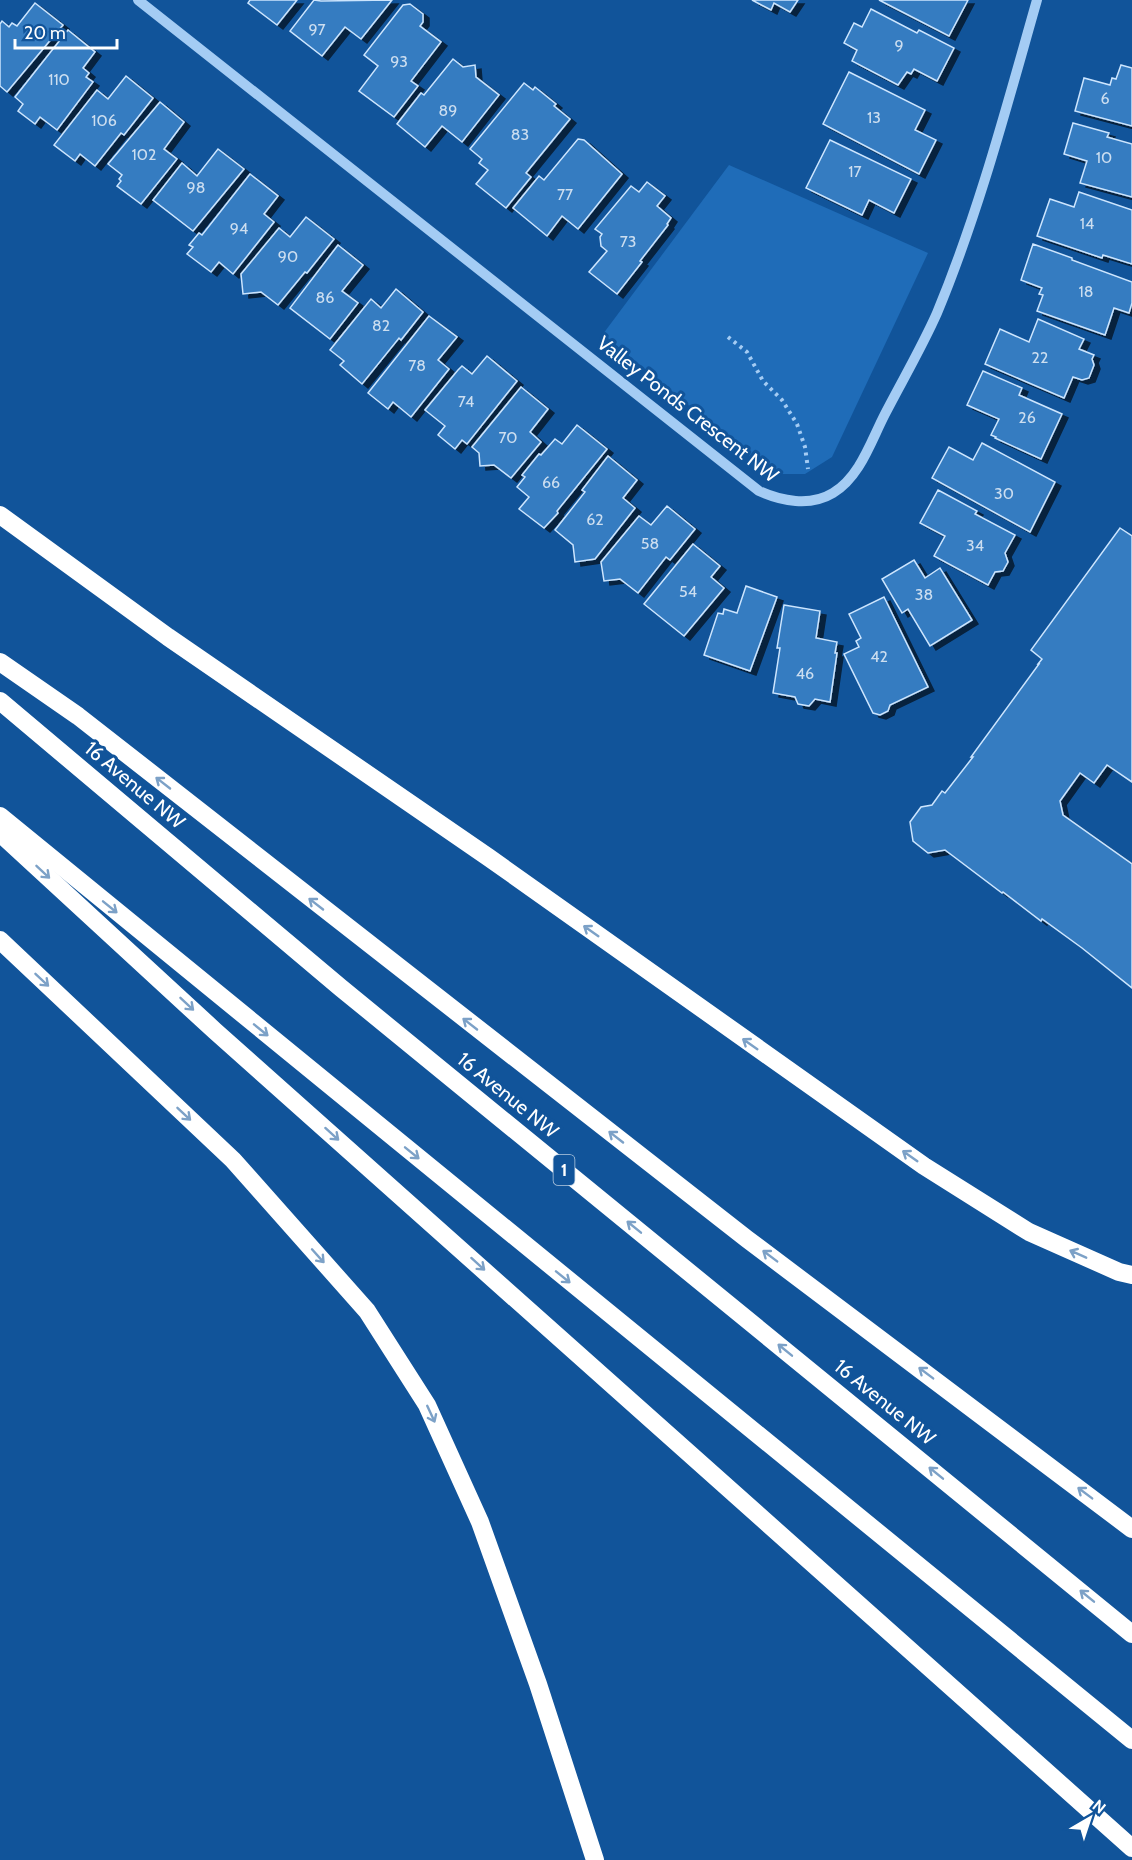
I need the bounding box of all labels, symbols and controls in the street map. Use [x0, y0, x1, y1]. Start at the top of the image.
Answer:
scale bar [15, 12, 117, 50]
house number: 97 [308, 20, 326, 39]
text: 20 m [24, 22, 66, 44]
house number: 9 [894, 36, 904, 55]
house number: 93 [390, 52, 408, 71]
house number: 110 [48, 70, 70, 89]
house number: 6 [1100, 89, 1110, 108]
house number: 89 [439, 101, 457, 120]
house number: 13 [867, 108, 881, 127]
house number: 106 [91, 111, 117, 130]
house number: 83 [511, 125, 529, 144]
house number: 102 [132, 145, 156, 164]
house number: 10 [1096, 148, 1112, 167]
house number: 17 [848, 162, 862, 181]
house number: 98 [187, 178, 205, 197]
house number: 77 [557, 185, 573, 204]
house number: 14 [1080, 214, 1094, 233]
house number: 94 [230, 219, 248, 238]
house number: 73 [620, 232, 636, 251]
house number: 90 [278, 247, 298, 266]
house number: 18 [1079, 282, 1093, 301]
house number: 86 [316, 288, 334, 307]
house number: 82 [372, 316, 390, 335]
street label: Valley Ponds Crescent NW [593, 331, 784, 487]
house number: 22 [1032, 348, 1048, 367]
house number: 78 [408, 356, 426, 375]
house number: 74 [458, 392, 474, 411]
house number: 26 [1018, 408, 1036, 427]
house number: 70 [498, 428, 518, 447]
house number: 66 [542, 473, 560, 492]
house number: 30 [994, 484, 1014, 503]
house number: 62 [586, 510, 604, 529]
house number: 58 [641, 534, 659, 553]
house number: 34 [966, 536, 984, 555]
house number: 54 [679, 582, 697, 601]
house number: 38 [915, 585, 933, 604]
house number: 42 [870, 647, 888, 666]
house number: 46 [796, 664, 814, 683]
street label: 16 Avenue NW [80, 736, 190, 834]
one-way arrow [156, 777, 172, 790]
one-way arrow [35, 865, 50, 879]
one-way arrow [309, 897, 325, 910]
one-way arrow [102, 900, 118, 913]
one-way arrow [584, 924, 600, 937]
one-way arrow [35, 973, 50, 987]
one-way arrow [179, 997, 194, 1011]
one-way arrow [463, 1017, 479, 1030]
one-way arrow [253, 1023, 269, 1036]
one-way arrow [743, 1038, 759, 1050]
street label: 16 Avenue NW [453, 1047, 564, 1143]
one-way arrow [177, 1107, 192, 1121]
one-way arrow [324, 1127, 339, 1141]
one-way arrow [608, 1130, 624, 1143]
one-way arrow [404, 1147, 420, 1160]
one-way arrow [902, 1150, 918, 1162]
road number: 1 [554, 1155, 574, 1185]
one-way arrow [626, 1220, 642, 1233]
one-way arrow [1069, 1247, 1087, 1259]
one-way arrow [311, 1248, 325, 1263]
one-way arrow [762, 1250, 778, 1262]
one-way arrow [470, 1257, 485, 1271]
one-way arrow [555, 1270, 571, 1283]
one-way arrow [777, 1343, 793, 1356]
street label: 16 Avenue NW [830, 1354, 941, 1450]
one-way arrow [918, 1367, 934, 1380]
one-way arrow [426, 1404, 438, 1422]
one-way arrow [929, 1466, 944, 1480]
one-way arrow [1078, 1487, 1094, 1500]
one-way arrow [1079, 1590, 1095, 1603]
north arrow [1060, 1788, 1120, 1848]
text: N [1089, 1796, 1109, 1818]

